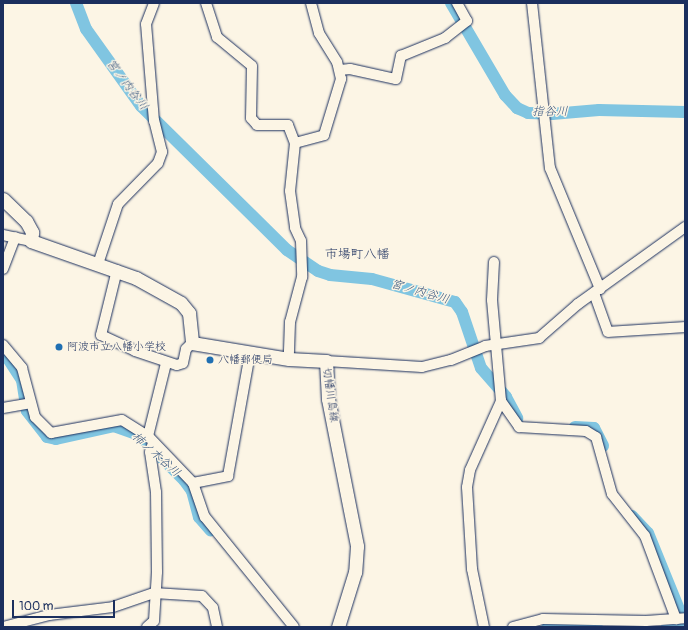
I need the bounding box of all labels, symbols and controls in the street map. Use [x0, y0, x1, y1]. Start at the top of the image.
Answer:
water label: 宮ノ内谷川 [103, 57, 151, 113]
water label: 指谷川 [532, 105, 568, 119]
district label: 市場町八幡 [325, 246, 389, 262]
water label: 宮ノ内谷川 [389, 277, 451, 307]
place label: 阿波市立八幡小学校 [67, 340, 166, 354]
marker: 阿波市立八幡小学校 [54, 342, 64, 352]
place label: 八幡郵便局 [218, 353, 273, 367]
marker: 八幡郵便局 [205, 355, 215, 365]
street label: 切幡川島線 [320, 367, 340, 423]
water label: 柿ノ木谷川 [129, 430, 183, 480]
scale bar [14, 592, 117, 618]
text: 100 m [19, 599, 53, 614]

